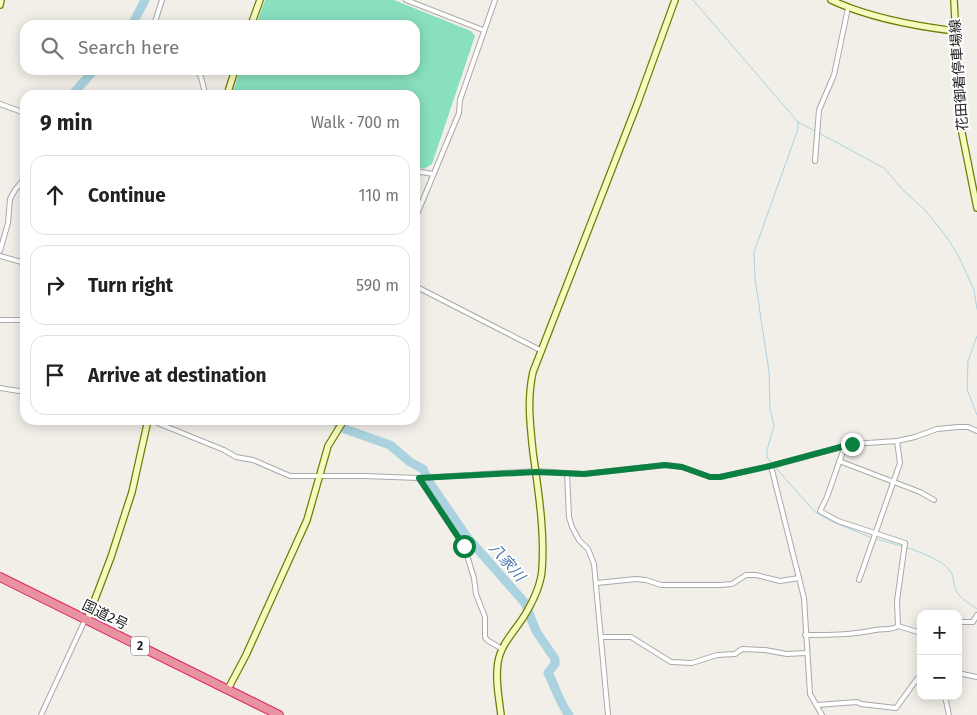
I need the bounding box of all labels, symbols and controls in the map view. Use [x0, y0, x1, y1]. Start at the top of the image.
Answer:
street label: 花田御着停車場線 [947, 19, 971, 131]
search box [20, 20, 420, 75]
icon: search [38, 34, 66, 62]
text: Search here [78, 36, 179, 59]
text: 9 min [40, 110, 93, 136]
text: Walk · 700 m [311, 113, 400, 132]
icon: ahead [41, 181, 69, 209]
text: Continue [88, 184, 166, 207]
text: 110 m [358, 186, 399, 205]
icon: right [41, 271, 69, 299]
text: Turn right [88, 274, 173, 297]
text: 590 m [356, 276, 399, 295]
icon: arrive [41, 361, 69, 389]
text: Arrive at destination [88, 364, 267, 387]
route end [841, 433, 864, 456]
route start [453, 535, 476, 558]
water label: 八家川 [485, 539, 530, 586]
street label: 国道2号 [79, 597, 131, 633]
map controls [917, 610, 962, 700]
button: + [917, 610, 962, 655]
road number: 2 [131, 636, 149, 656]
button: − [917, 655, 962, 700]

